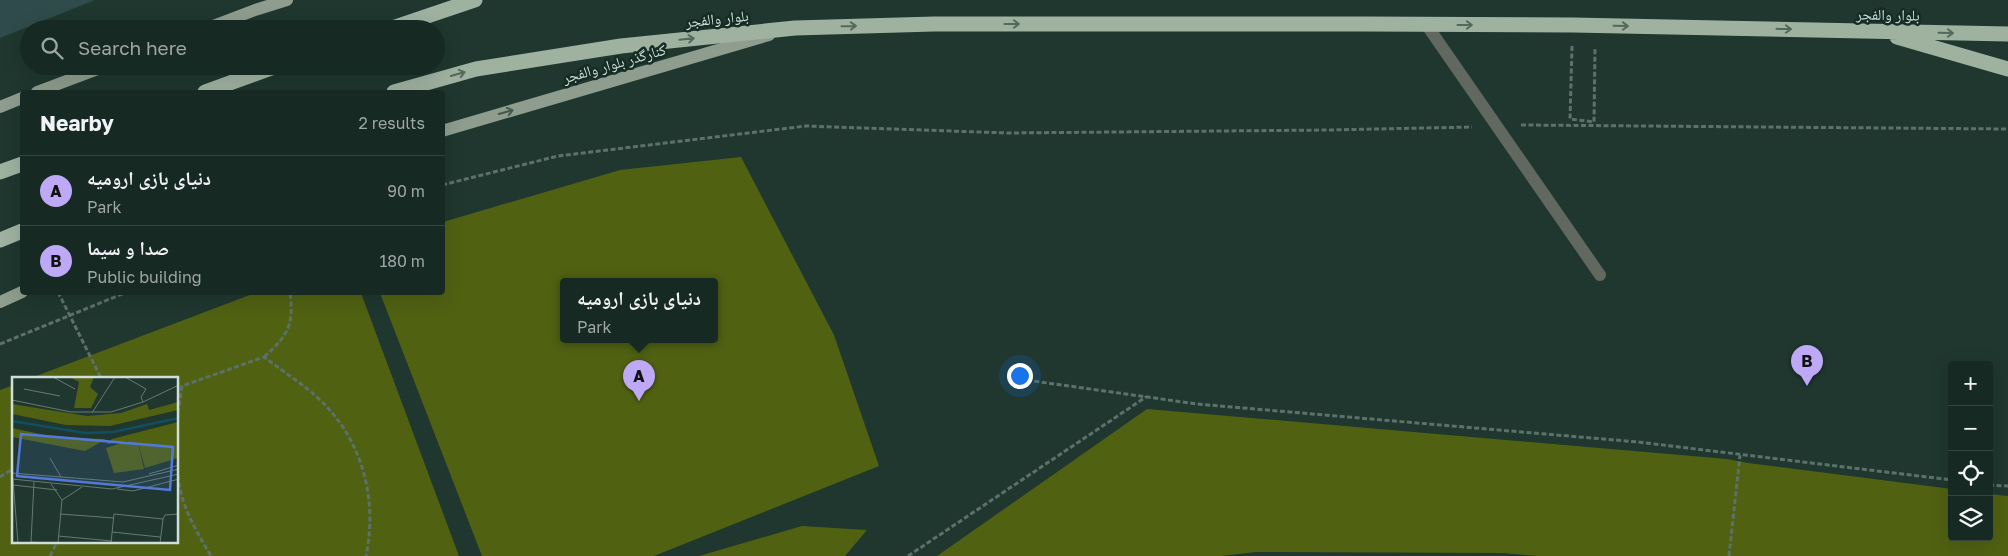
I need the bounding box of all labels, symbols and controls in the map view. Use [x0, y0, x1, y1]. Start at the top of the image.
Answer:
street label: بلوار والفجر [1855, 4, 1920, 25]
street label: بلوار والفجر [683, 6, 750, 31]
one-way arrow [1003, 19, 1019, 29]
search box [20, 20, 445, 75]
one-way arrow [1457, 20, 1473, 30]
one-way arrow [1613, 21, 1629, 31]
one-way arrow [841, 22, 857, 31]
one-way arrow [1776, 25, 1792, 34]
one-way arrow [1938, 28, 1954, 37]
icon: search [38, 34, 66, 62]
one-way arrow [679, 34, 695, 44]
text: Search here [78, 36, 187, 59]
street label: کنارگذر بلوار والفجر [559, 40, 668, 88]
one-way arrow [449, 69, 465, 79]
one-way arrow [497, 106, 513, 116]
text: Nearby [40, 110, 114, 136]
text: 2 results [359, 113, 425, 133]
text: دنیای بازی ارومیه [87, 166, 211, 189]
text: A [50, 181, 62, 201]
text: 90 m [387, 181, 425, 201]
text: Park [87, 197, 122, 217]
text: صدا و سیما [87, 236, 169, 259]
text: B [50, 251, 62, 271]
text: 180 m [379, 251, 425, 271]
text: Public building [87, 267, 202, 287]
popup [560, 278, 718, 343]
text: دنیای بازی ارومیه [577, 286, 701, 309]
text: Park [577, 317, 612, 337]
pin: B [1791, 345, 1823, 386]
pin: A [623, 360, 655, 401]
map controls [1948, 361, 1993, 541]
button: + [1948, 361, 1993, 406]
your location [1007, 363, 1033, 389]
inset map [12, 377, 179, 544]
button: − [1948, 406, 1993, 451]
button: locate [1948, 451, 1993, 496]
button: layers [1948, 496, 1993, 541]

